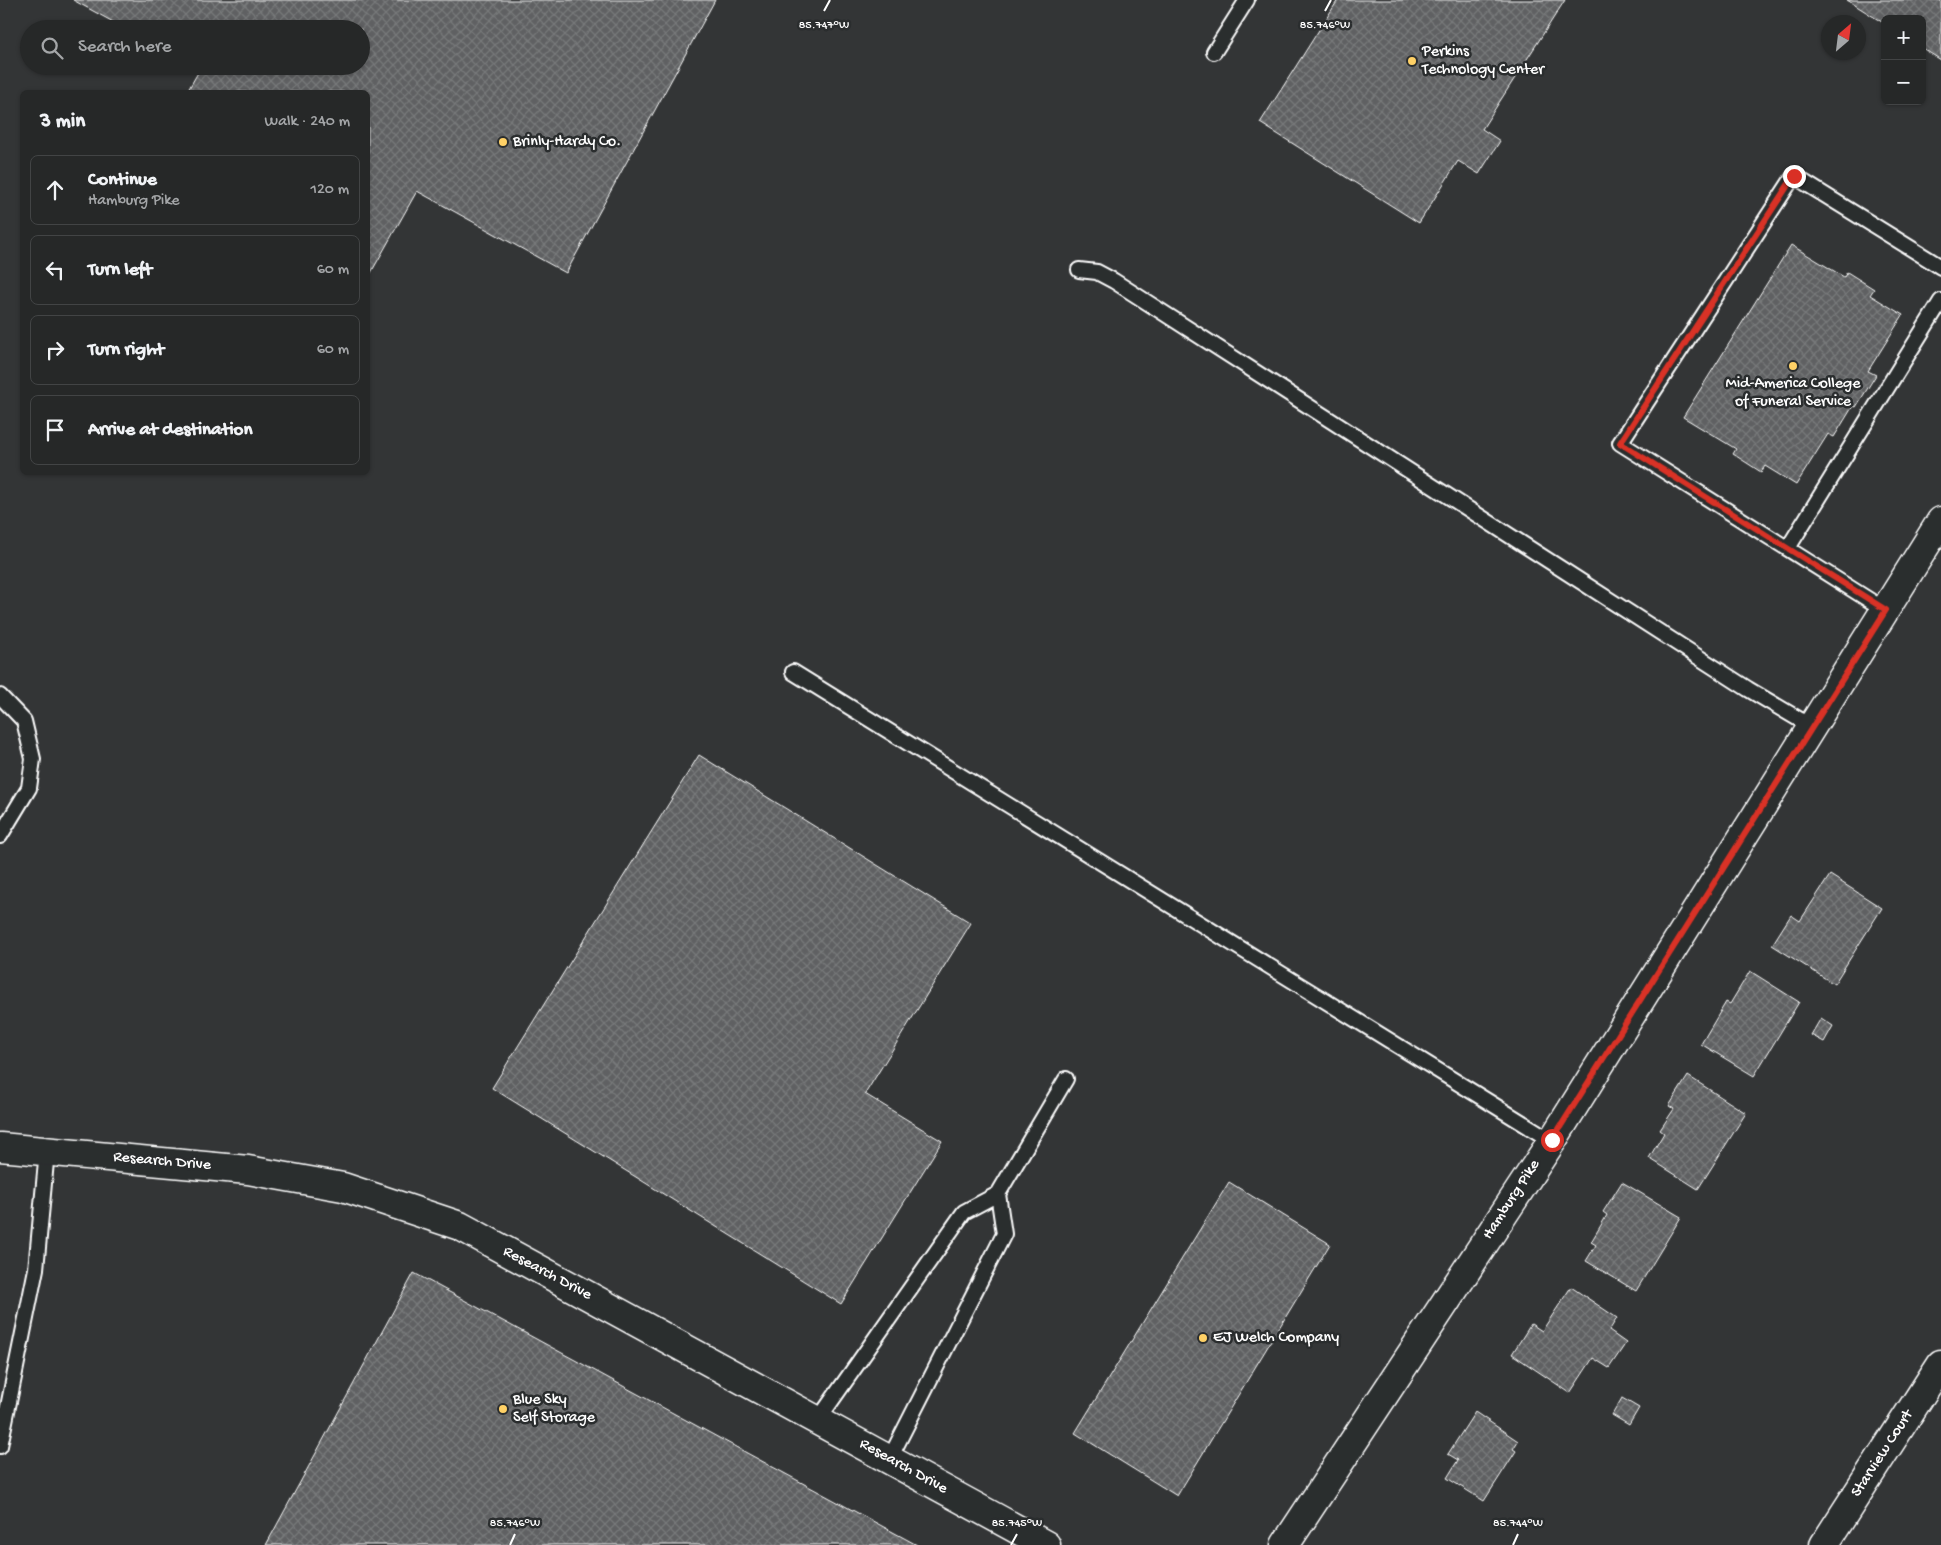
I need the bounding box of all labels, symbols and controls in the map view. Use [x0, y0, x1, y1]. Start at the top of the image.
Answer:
north arrow [1821, 15, 1866, 60]
map controls [1881, 15, 1926, 105]
button: + [1881, 15, 1926, 60]
text: 85.747°W [799, 19, 849, 33]
text: 85.746°W [1300, 19, 1350, 33]
search box [20, 20, 370, 75]
icon: search [38, 34, 66, 62]
text: Search here [78, 36, 172, 59]
place label: Perkins Technology Center [1421, 43, 1545, 80]
marker: Perkins Technology Center [1406, 55, 1418, 67]
button: − [1881, 60, 1926, 105]
text: 3 min [40, 110, 85, 135]
text: Walk · 240 m [265, 113, 350, 132]
place label: Brinly-Hardy Co. [512, 133, 621, 152]
marker: Brinly-Hardy Co. [497, 136, 509, 148]
route end [1783, 165, 1806, 188]
text: Continue [88, 169, 157, 192]
icon: ahead [41, 176, 69, 204]
text: 120 m [310, 181, 349, 200]
text: Hamburg Pike [88, 192, 180, 211]
icon: left [41, 256, 69, 284]
text: Turn left [88, 259, 152, 282]
text: 60 m [317, 261, 349, 280]
icon: right [41, 336, 69, 364]
text: Turn right [88, 339, 164, 362]
text: 60 m [317, 341, 349, 360]
marker: Mid-America College of Funeral Service [1787, 360, 1799, 372]
place label: Mid-America College of Funeral Service [1726, 375, 1861, 412]
icon: arrive [41, 416, 69, 444]
text: Arrive at destination [88, 419, 252, 442]
route start [1541, 1129, 1564, 1152]
street label: Research Drive [112, 1148, 212, 1176]
street label: Hamburg Pike [1479, 1156, 1545, 1244]
street label: Research Drive [499, 1243, 595, 1306]
place label: EJ Welch Company [1213, 1329, 1339, 1348]
marker: EJ Welch Company [1197, 1332, 1209, 1344]
place label: Blue Sky Self Storage [512, 1391, 596, 1428]
marker: Blue Sky Self Storage [497, 1403, 509, 1415]
street label: Starview Court [1848, 1406, 1919, 1501]
street label: Research Drive [856, 1435, 951, 1499]
text: 85.746°W [490, 1517, 540, 1531]
text: 85.745°W [992, 1517, 1042, 1531]
text: 85.744°W [1493, 1517, 1543, 1531]

